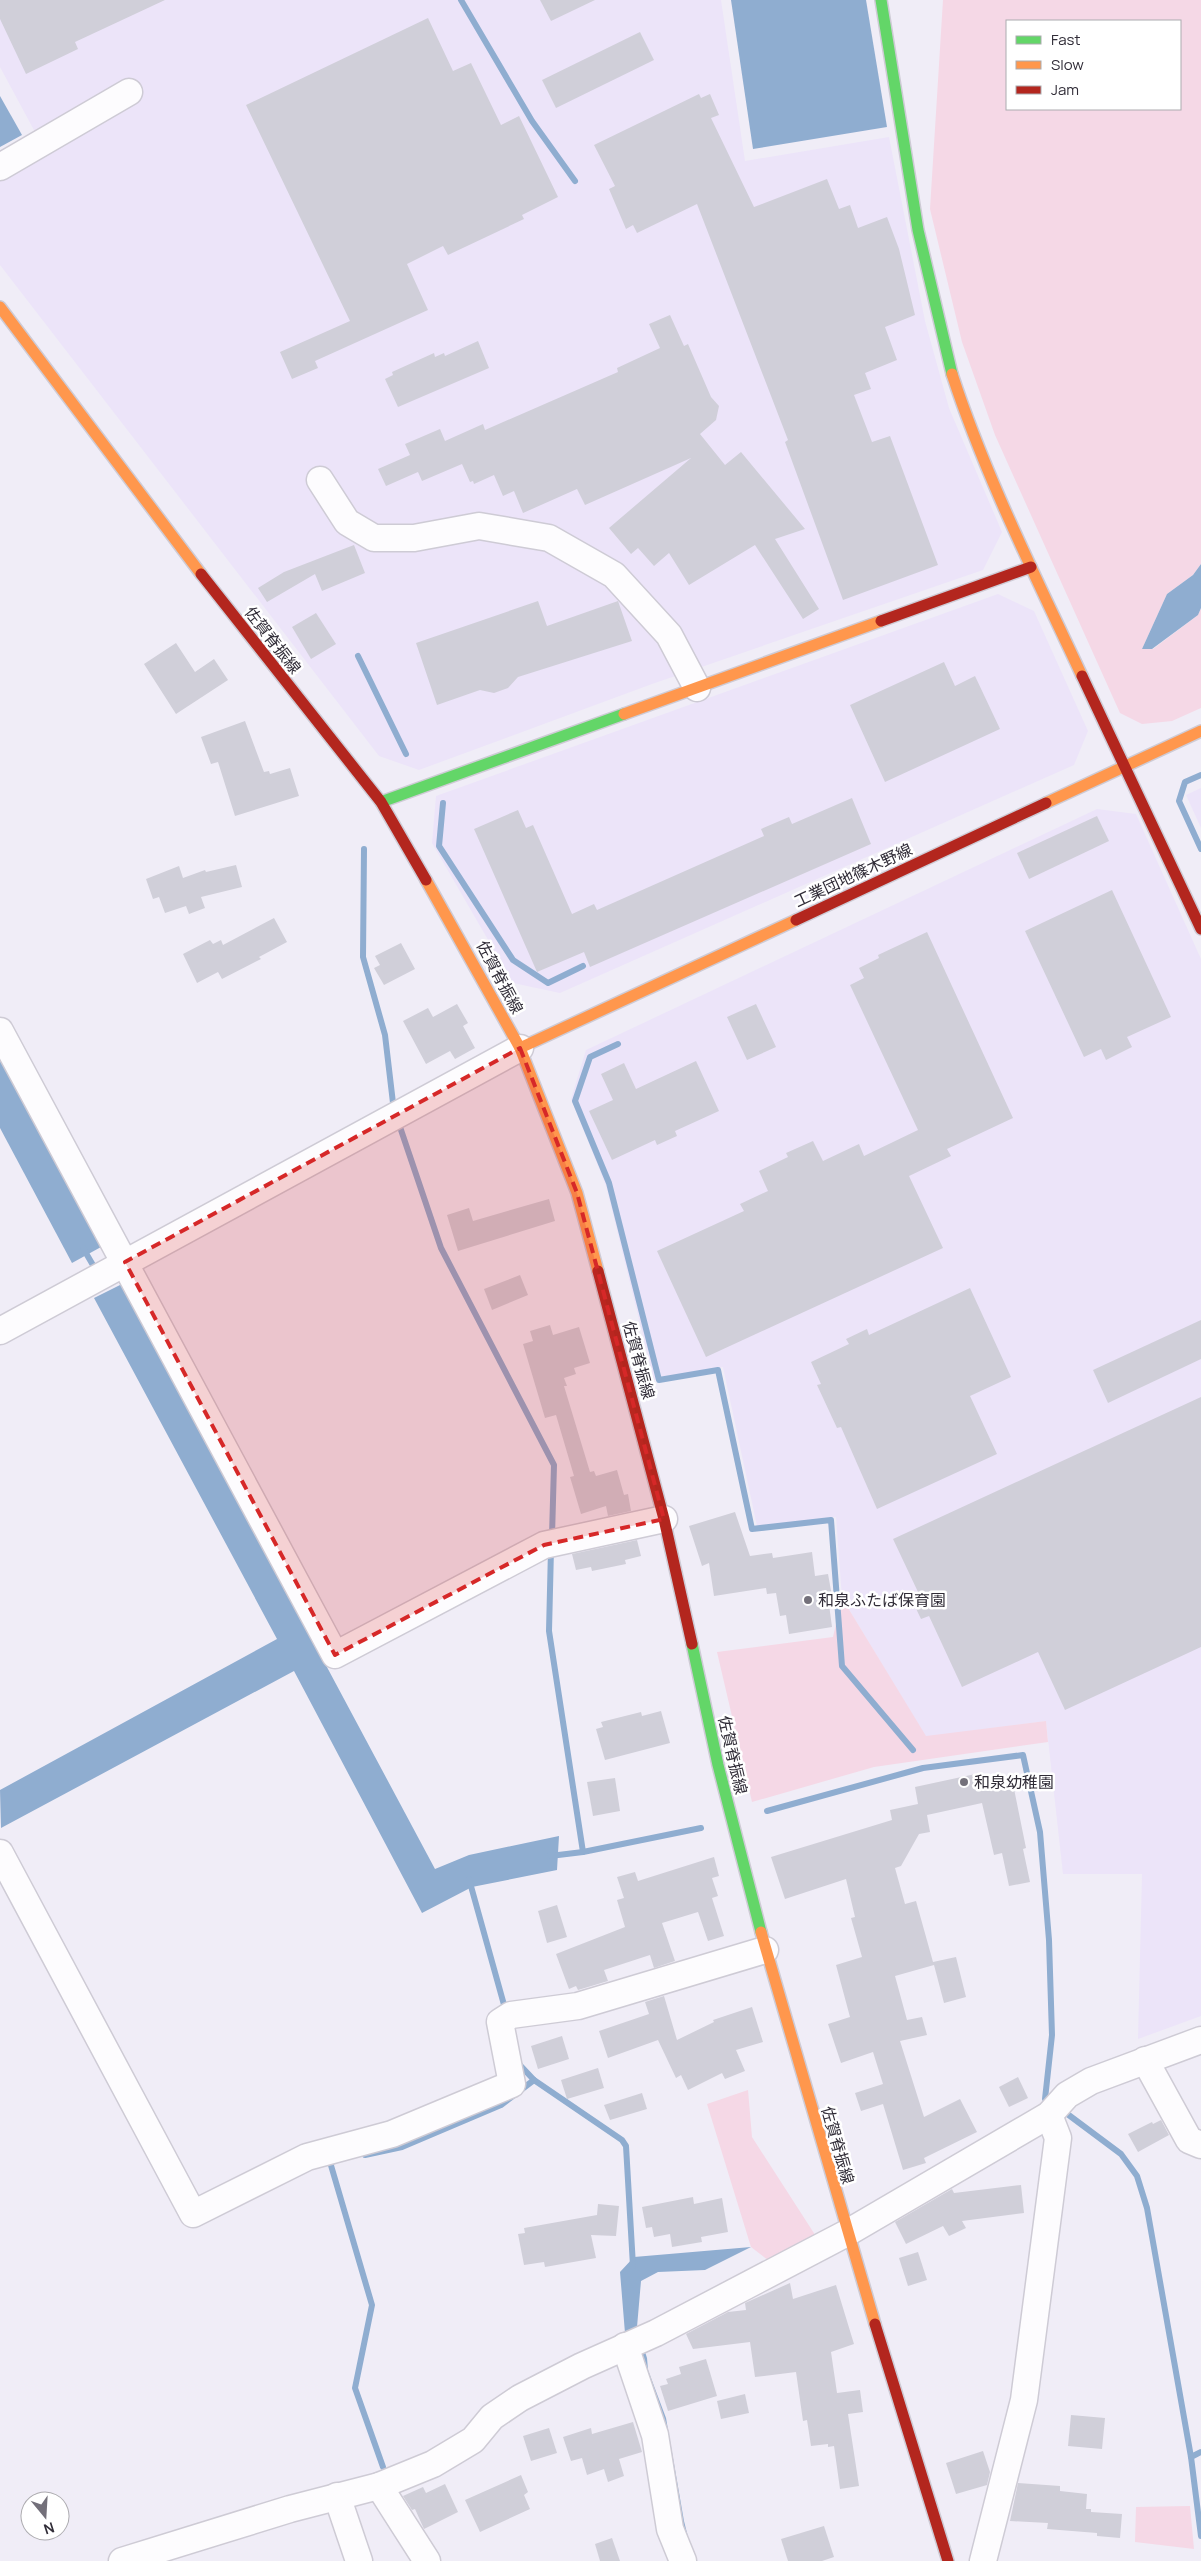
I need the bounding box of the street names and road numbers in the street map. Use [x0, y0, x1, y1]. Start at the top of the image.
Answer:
street label: 佐賀脊振線 [240, 602, 306, 678]
street label: 工業団地篠木野線 [790, 838, 916, 912]
street label: 佐賀脊振線 [472, 937, 528, 1017]
street label: 佐賀脊振線 [618, 1319, 660, 1401]
street label: 佐賀脊振線 [713, 1714, 753, 1796]
street label: 佐賀脊振線 [816, 2104, 860, 2186]

